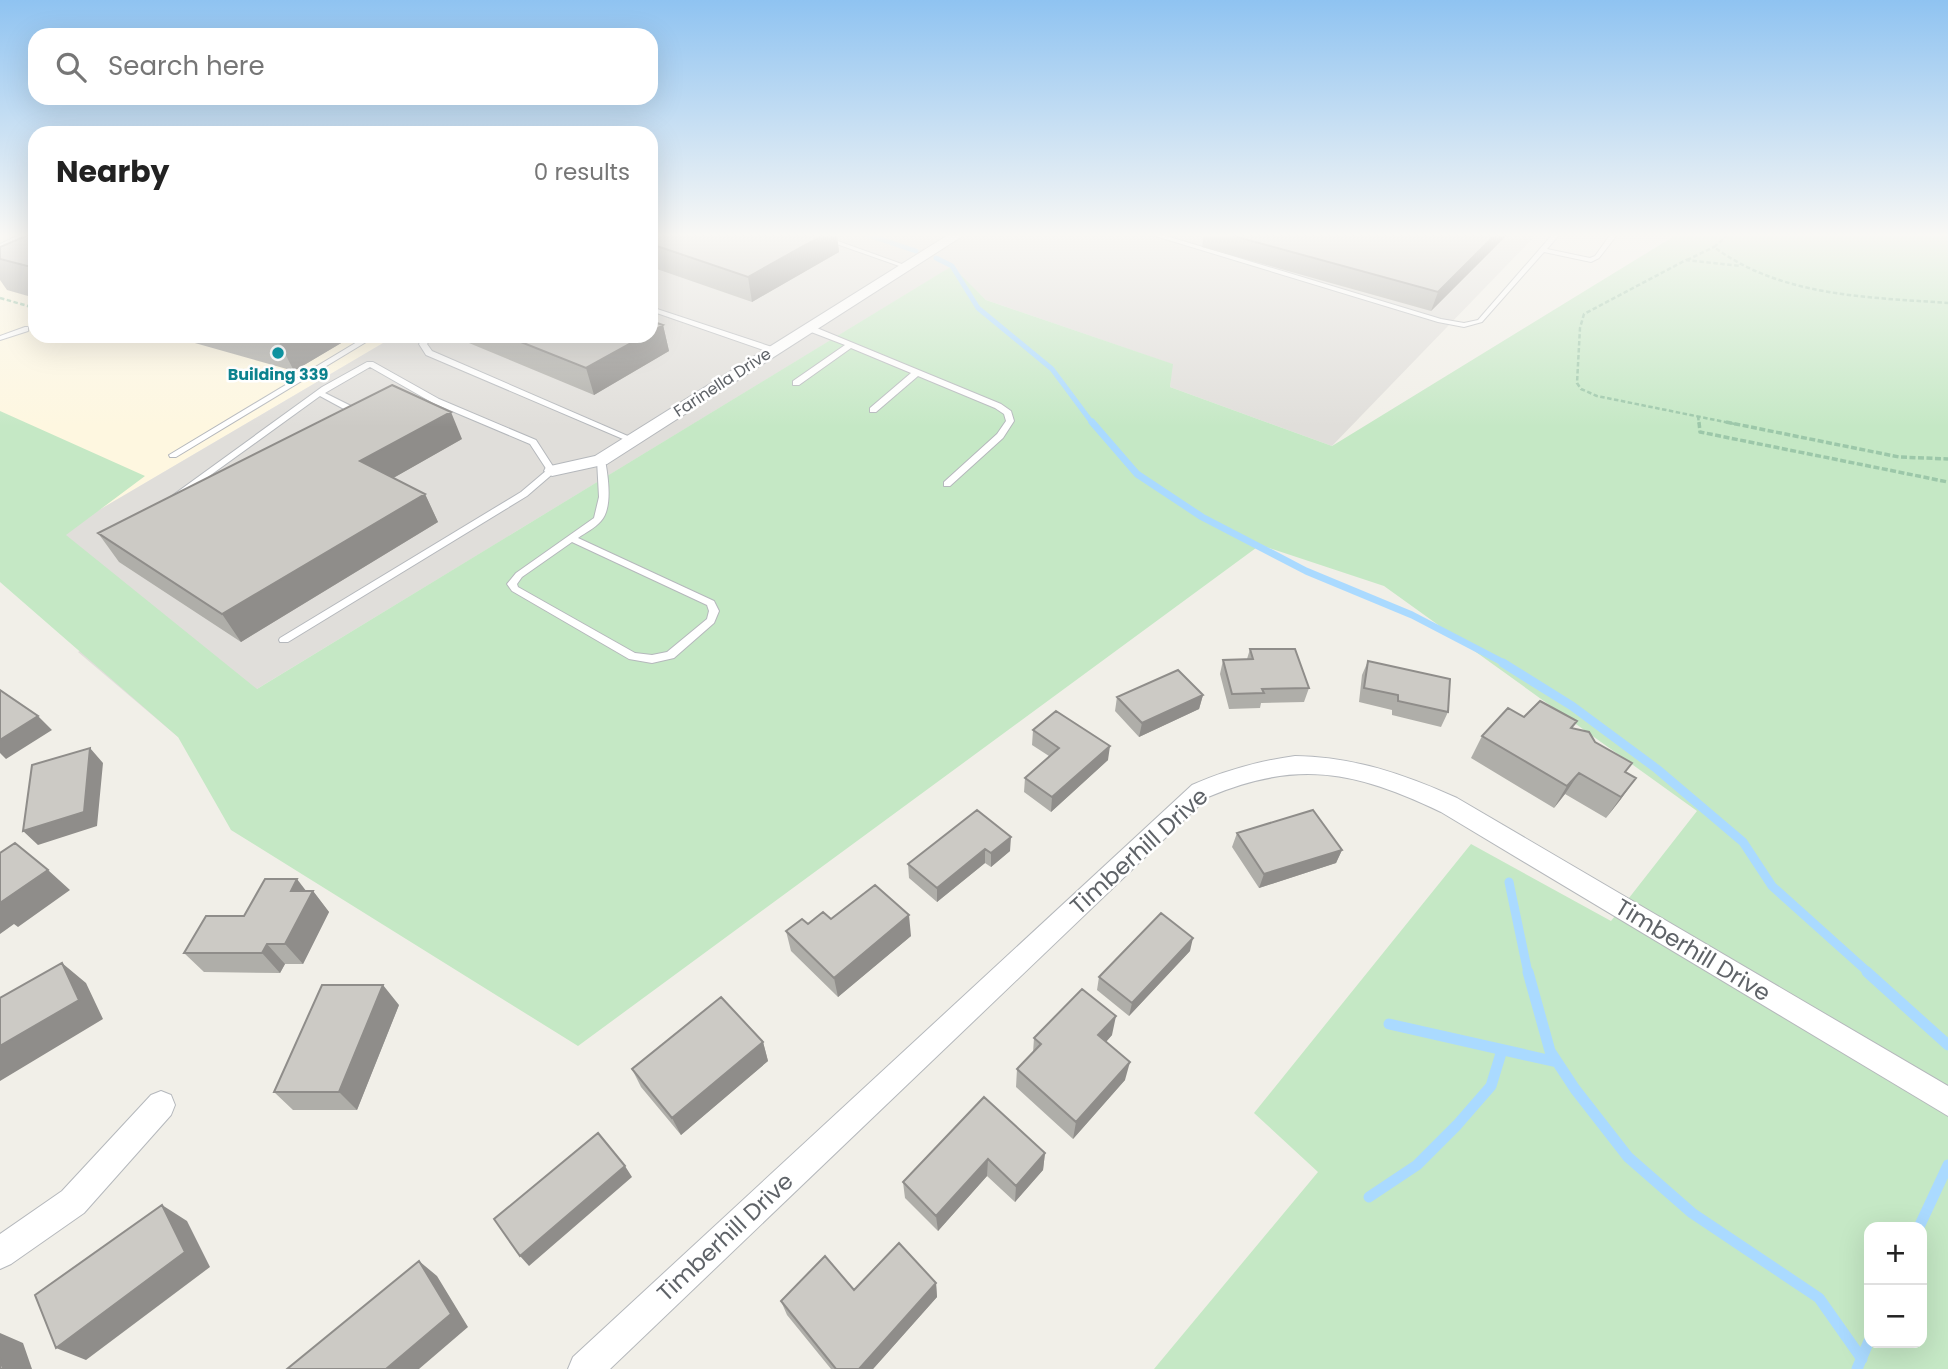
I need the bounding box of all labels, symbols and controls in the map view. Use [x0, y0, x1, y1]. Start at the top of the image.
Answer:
search box [28, 28, 658, 105]
icon: search [52, 48, 90, 86]
text: Search here [108, 48, 265, 84]
text: Nearby [56, 150, 170, 193]
text: 0 results [534, 156, 630, 188]
street label: Farinella Drive [669, 342, 776, 423]
marker: Building 339 [270, 345, 286, 361]
place label: Building 339 [228, 363, 328, 386]
street label: Timberhill Drive [1063, 780, 1215, 922]
street label: Timberhill Drive [1609, 891, 1777, 1009]
street label: Timberhill Drive [650, 1165, 800, 1309]
map controls [1864, 1222, 1927, 1348]
button: + [1864, 1222, 1927, 1285]
button: − [1864, 1285, 1927, 1348]

